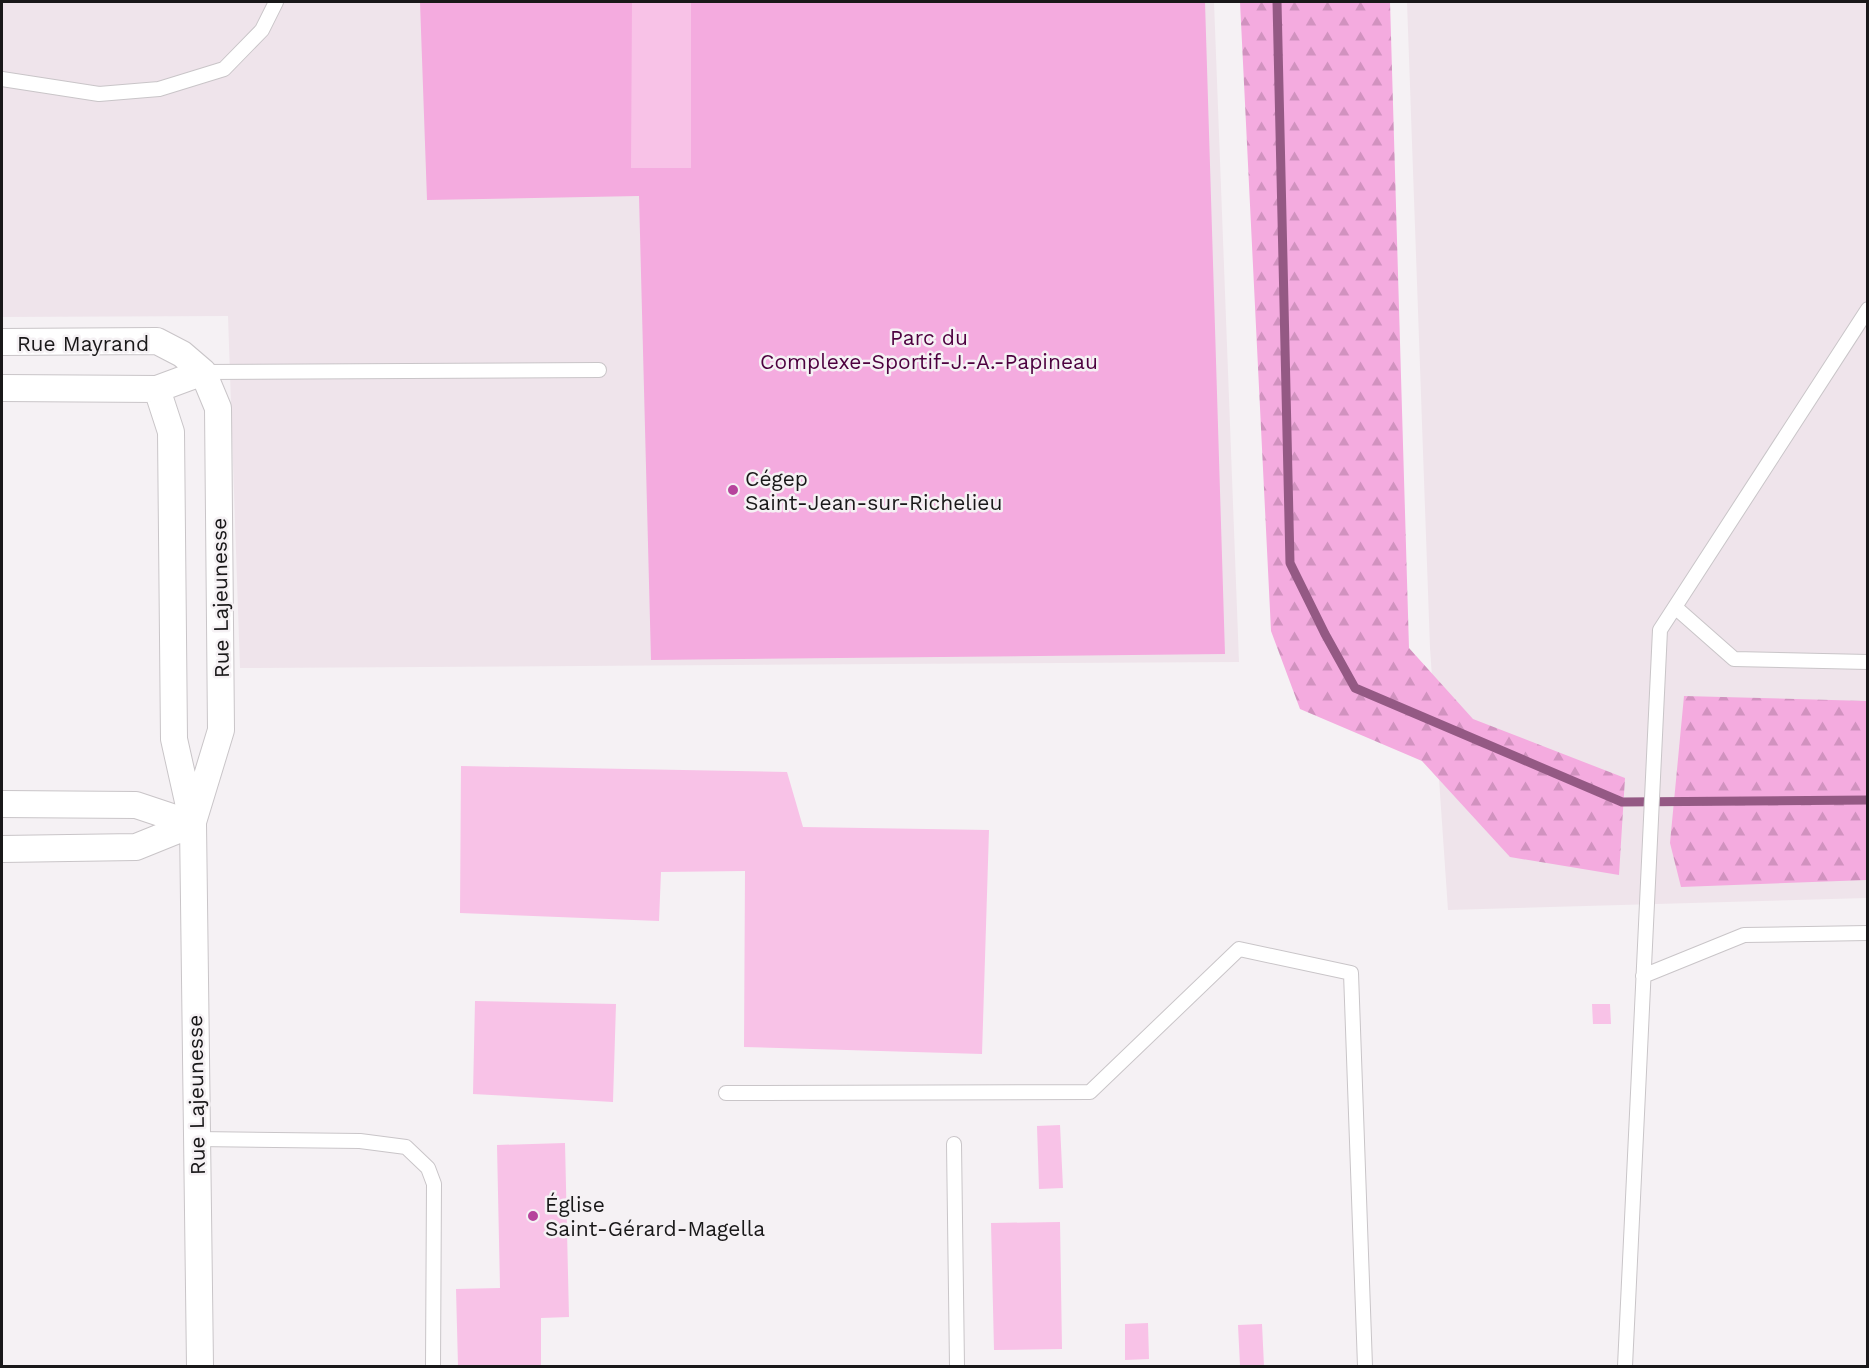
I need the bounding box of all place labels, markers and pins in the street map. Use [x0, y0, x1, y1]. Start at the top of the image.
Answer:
place label: Cégep Saint-Jean-sur-Richelieu [745, 466, 1002, 515]
marker: Cégep Saint-Jean-sur-Richelieu [726, 483, 740, 497]
place label: Église Saint-Gérard-Magella [545, 1192, 765, 1241]
marker: Église Saint-Gérard-Magella [526, 1209, 540, 1223]

